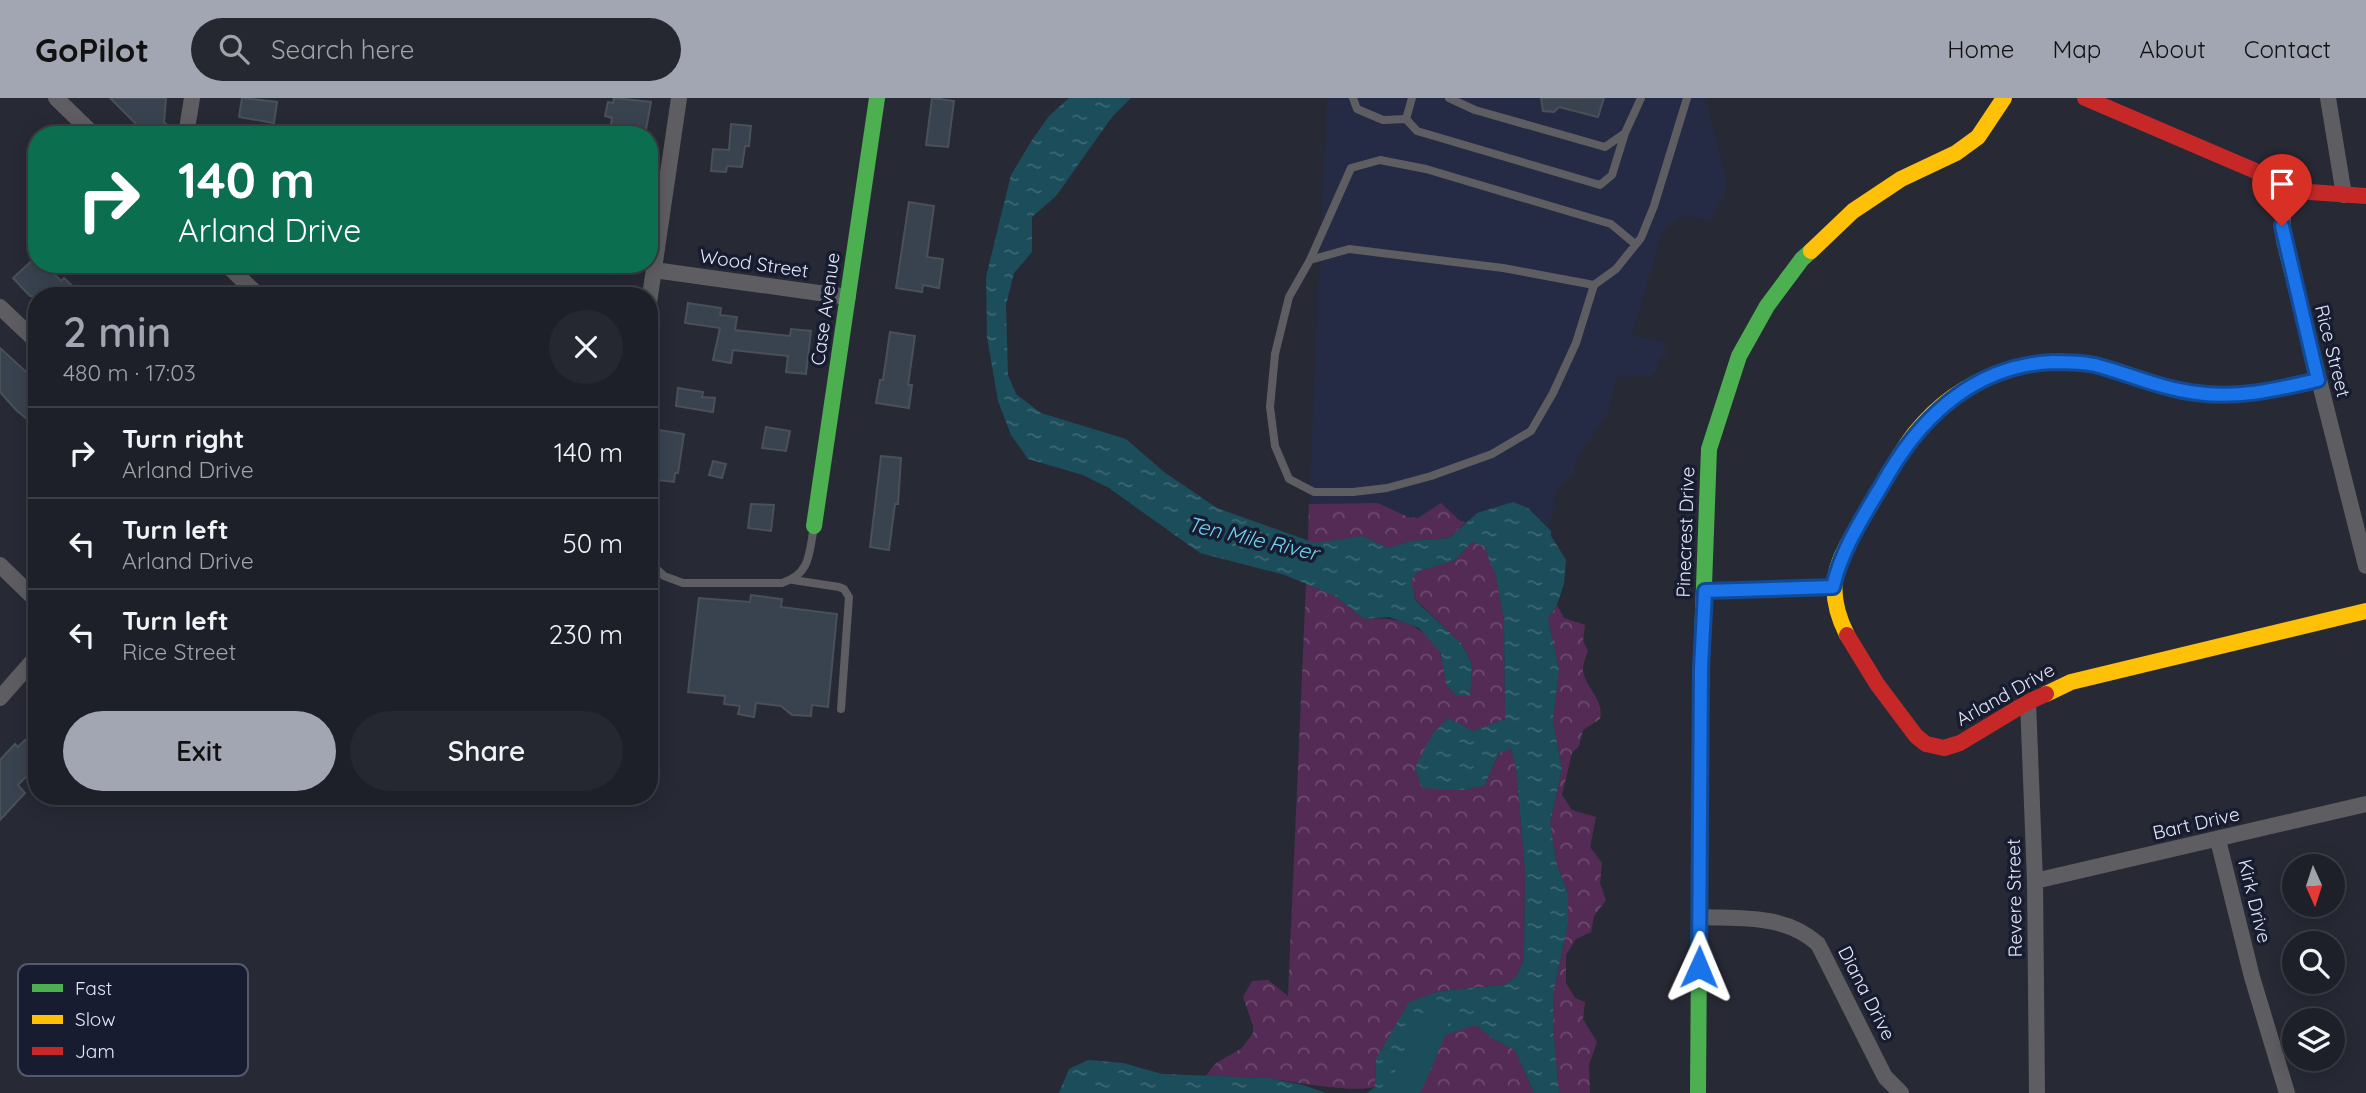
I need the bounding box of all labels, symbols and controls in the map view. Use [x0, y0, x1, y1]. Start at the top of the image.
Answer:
search box [191, 18, 681, 81]
text: GoPilot [35, 29, 149, 70]
icon: search [215, 30, 253, 68]
text: Search here [271, 33, 414, 66]
text: Home [1947, 34, 2014, 64]
text: Map [2052, 34, 2101, 64]
text: About [2139, 34, 2206, 64]
text: Contact [2244, 34, 2331, 64]
text: 140 m [178, 149, 315, 210]
icon: right [63, 154, 154, 245]
pin [2252, 154, 2312, 226]
icon: arrive [2263, 165, 2301, 203]
text: Arland Drive [178, 210, 361, 250]
street label: Wood Street [698, 243, 810, 283]
street label: Case Avenue [805, 251, 845, 367]
street label: Rice Street [2310, 302, 2356, 400]
text: 2 min [63, 305, 171, 358]
button: close [549, 310, 623, 384]
text: 480 m · 17:03 [63, 358, 196, 387]
text: Turn right [122, 422, 244, 455]
icon: right [63, 434, 101, 472]
text: 140 m [554, 436, 623, 469]
text: Arland Drive [122, 455, 254, 484]
street label: Pinecrest Drive [1671, 466, 1699, 598]
water label: Ten Mile River [1185, 510, 1324, 566]
text: Turn left [122, 513, 229, 546]
icon: left [63, 525, 101, 563]
text: 50 m [563, 527, 623, 560]
text: Arland Drive [122, 546, 254, 575]
text: Turn left [122, 604, 229, 637]
icon: left [63, 616, 101, 654]
text: 230 m [549, 618, 623, 651]
text: Rice Street [122, 637, 236, 666]
street label: Arland Drive [1952, 657, 2058, 731]
button: Exit [63, 711, 336, 791]
button: Share [350, 711, 623, 791]
street label: Bart Drive [2150, 801, 2242, 845]
street label: Revere Street [2001, 838, 2027, 958]
north arrow [2282, 854, 2345, 917]
map controls [2282, 854, 2345, 1071]
street label: Kirk Drive [2233, 857, 2277, 945]
position arrow [1662, 930, 1736, 1004]
button: search [2282, 931, 2345, 994]
street label: Diana Drive [1833, 942, 1901, 1044]
legend [18, 964, 248, 1076]
text: Fast [75, 976, 112, 1000]
text: Slow [75, 1007, 116, 1031]
button: layers [2282, 1008, 2345, 1071]
text: Jam [75, 1039, 115, 1063]

